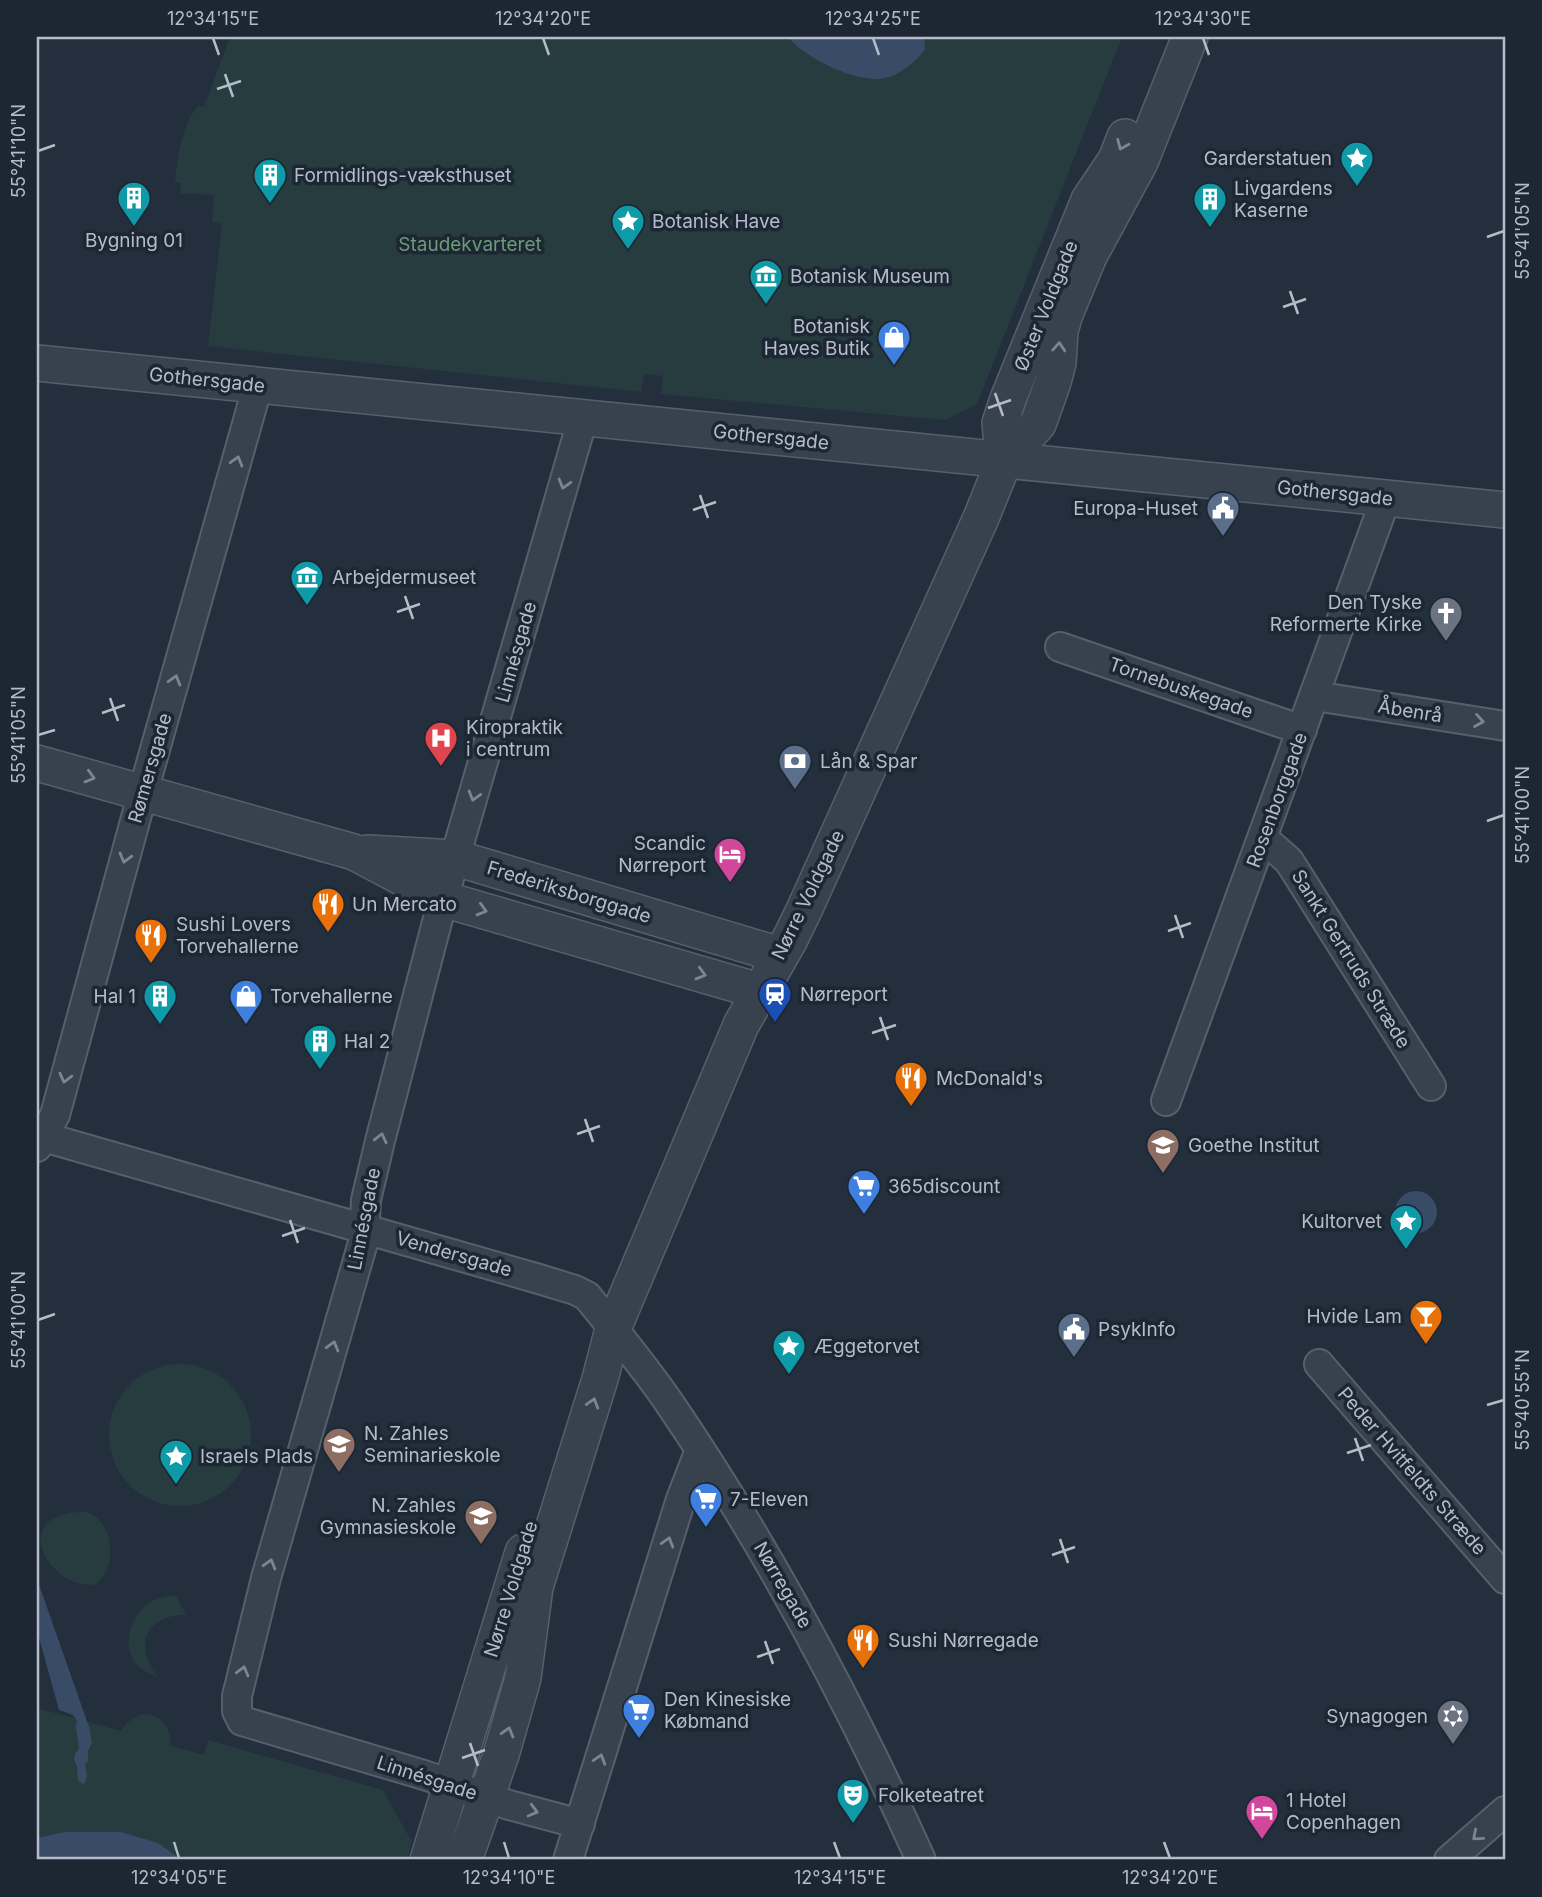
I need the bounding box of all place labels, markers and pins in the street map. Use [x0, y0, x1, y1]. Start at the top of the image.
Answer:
place icon: Garderstatuen [1338, 139, 1376, 188]
place label: Garderstatuen [1204, 147, 1332, 170]
building icon: Formidlings-væksthuset [251, 156, 289, 205]
place label: Formidlings-væksthuset [294, 164, 512, 187]
place label: Livgardens Kaserne [1234, 177, 1333, 222]
building icon: Bygning 01 [115, 179, 153, 228]
building icon: Livgardens Kaserne [1191, 180, 1229, 229]
place icon: Botanisk Have [609, 202, 647, 251]
place label: Botanisk Have [652, 210, 780, 233]
place label: Bygning 01 [85, 229, 183, 252]
museum icon: Botanisk Museum [747, 257, 785, 306]
place label: Botanisk Museum [790, 265, 950, 288]
place label: Botanisk Haves Butik [764, 315, 871, 360]
shop icon: Botanisk Haves Butik [875, 318, 913, 367]
public building icon: Europa-Huset [1204, 489, 1242, 538]
place label: Europa-Huset [1073, 497, 1198, 520]
museum icon: Arbejdermuseet [288, 558, 326, 607]
place label: Arbejdermuseet [332, 566, 476, 589]
place label: Den Tyske Reformerte Kirke [1270, 591, 1422, 636]
church icon: Den Tyske Reformerte Kirke [1427, 594, 1465, 643]
place label: Kiropraktik i centrum [466, 716, 564, 761]
hospital icon: Kiropraktik i centrum [422, 719, 460, 768]
bank icon: Lån & Spar [776, 742, 814, 791]
place label: Lån & Spar [820, 750, 917, 773]
place label: Scandic Nørreport [618, 832, 706, 877]
hotel icon: Scandic Nørreport [711, 835, 749, 884]
restaurant icon: Un Mercato [309, 885, 347, 934]
place label: Un Mercato [352, 893, 457, 916]
place label: Sushi Lovers Torvehallerne [176, 913, 299, 958]
restaurant icon: Sushi Lovers Torvehallerne [132, 916, 170, 965]
station icon: Nørreport [756, 975, 794, 1024]
building icon: Hal 1 [141, 977, 179, 1026]
shop icon: Torvehallerne [227, 977, 265, 1026]
place label: Nørreport [800, 983, 888, 1006]
place label: Hal 1 [94, 985, 136, 1008]
place label: Torvehallerne [270, 985, 393, 1008]
building icon: Hal 2 [301, 1022, 339, 1071]
place label: Hal 2 [344, 1030, 390, 1053]
restaurant icon: McDonald's [892, 1059, 930, 1108]
place label: McDonald's [936, 1067, 1043, 1090]
school or university icon: Goethe Institut [1144, 1126, 1182, 1175]
place label: Goethe Institut [1188, 1134, 1319, 1157]
supermarket icon: 365discount [845, 1167, 883, 1216]
place label: 365discount [888, 1175, 1000, 1198]
place icon: Kultorvet [1387, 1202, 1425, 1251]
place label: Kultorvet [1301, 1210, 1382, 1233]
bar icon: Hvide Lam [1407, 1297, 1445, 1346]
place label: Hvide Lam [1306, 1305, 1402, 1328]
public building icon: PsykInfo [1055, 1310, 1093, 1359]
place label: PsykInfo [1098, 1318, 1176, 1341]
place icon: Æggetorvet [770, 1327, 808, 1376]
place label: Æggetorvet [814, 1335, 920, 1358]
place label: N. Zahles Seminarieskole [364, 1422, 501, 1467]
school or university icon: N. Zahles Seminarieskole [320, 1425, 358, 1474]
place icon: Israels Plads [157, 1437, 195, 1486]
place label: Israels Plads [200, 1445, 313, 1468]
supermarket icon: 7-Eleven [687, 1480, 725, 1529]
place label: 7-Eleven [730, 1488, 809, 1511]
place label: N. Zahles Gymnasieskole [320, 1494, 456, 1539]
school or university icon: N. Zahles Gymnasieskole [462, 1497, 500, 1546]
restaurant icon: Sushi Nørregade [844, 1621, 882, 1670]
place label: Sushi Nørregade [888, 1629, 1039, 1652]
place label: Den Kinesiske Købmand [664, 1688, 791, 1733]
supermarket icon: Den Kinesiske Købmand [620, 1691, 658, 1740]
synagogue icon: Synagogen [1434, 1697, 1472, 1746]
place label: Synagogen [1326, 1705, 1428, 1728]
theatre icon: Folketeatret [834, 1776, 872, 1825]
place label: Folketeatret [878, 1784, 984, 1807]
place label: 1 Hotel Copenhagen [1286, 1789, 1401, 1834]
hotel icon: 1 Hotel Copenhagen [1243, 1792, 1281, 1841]

